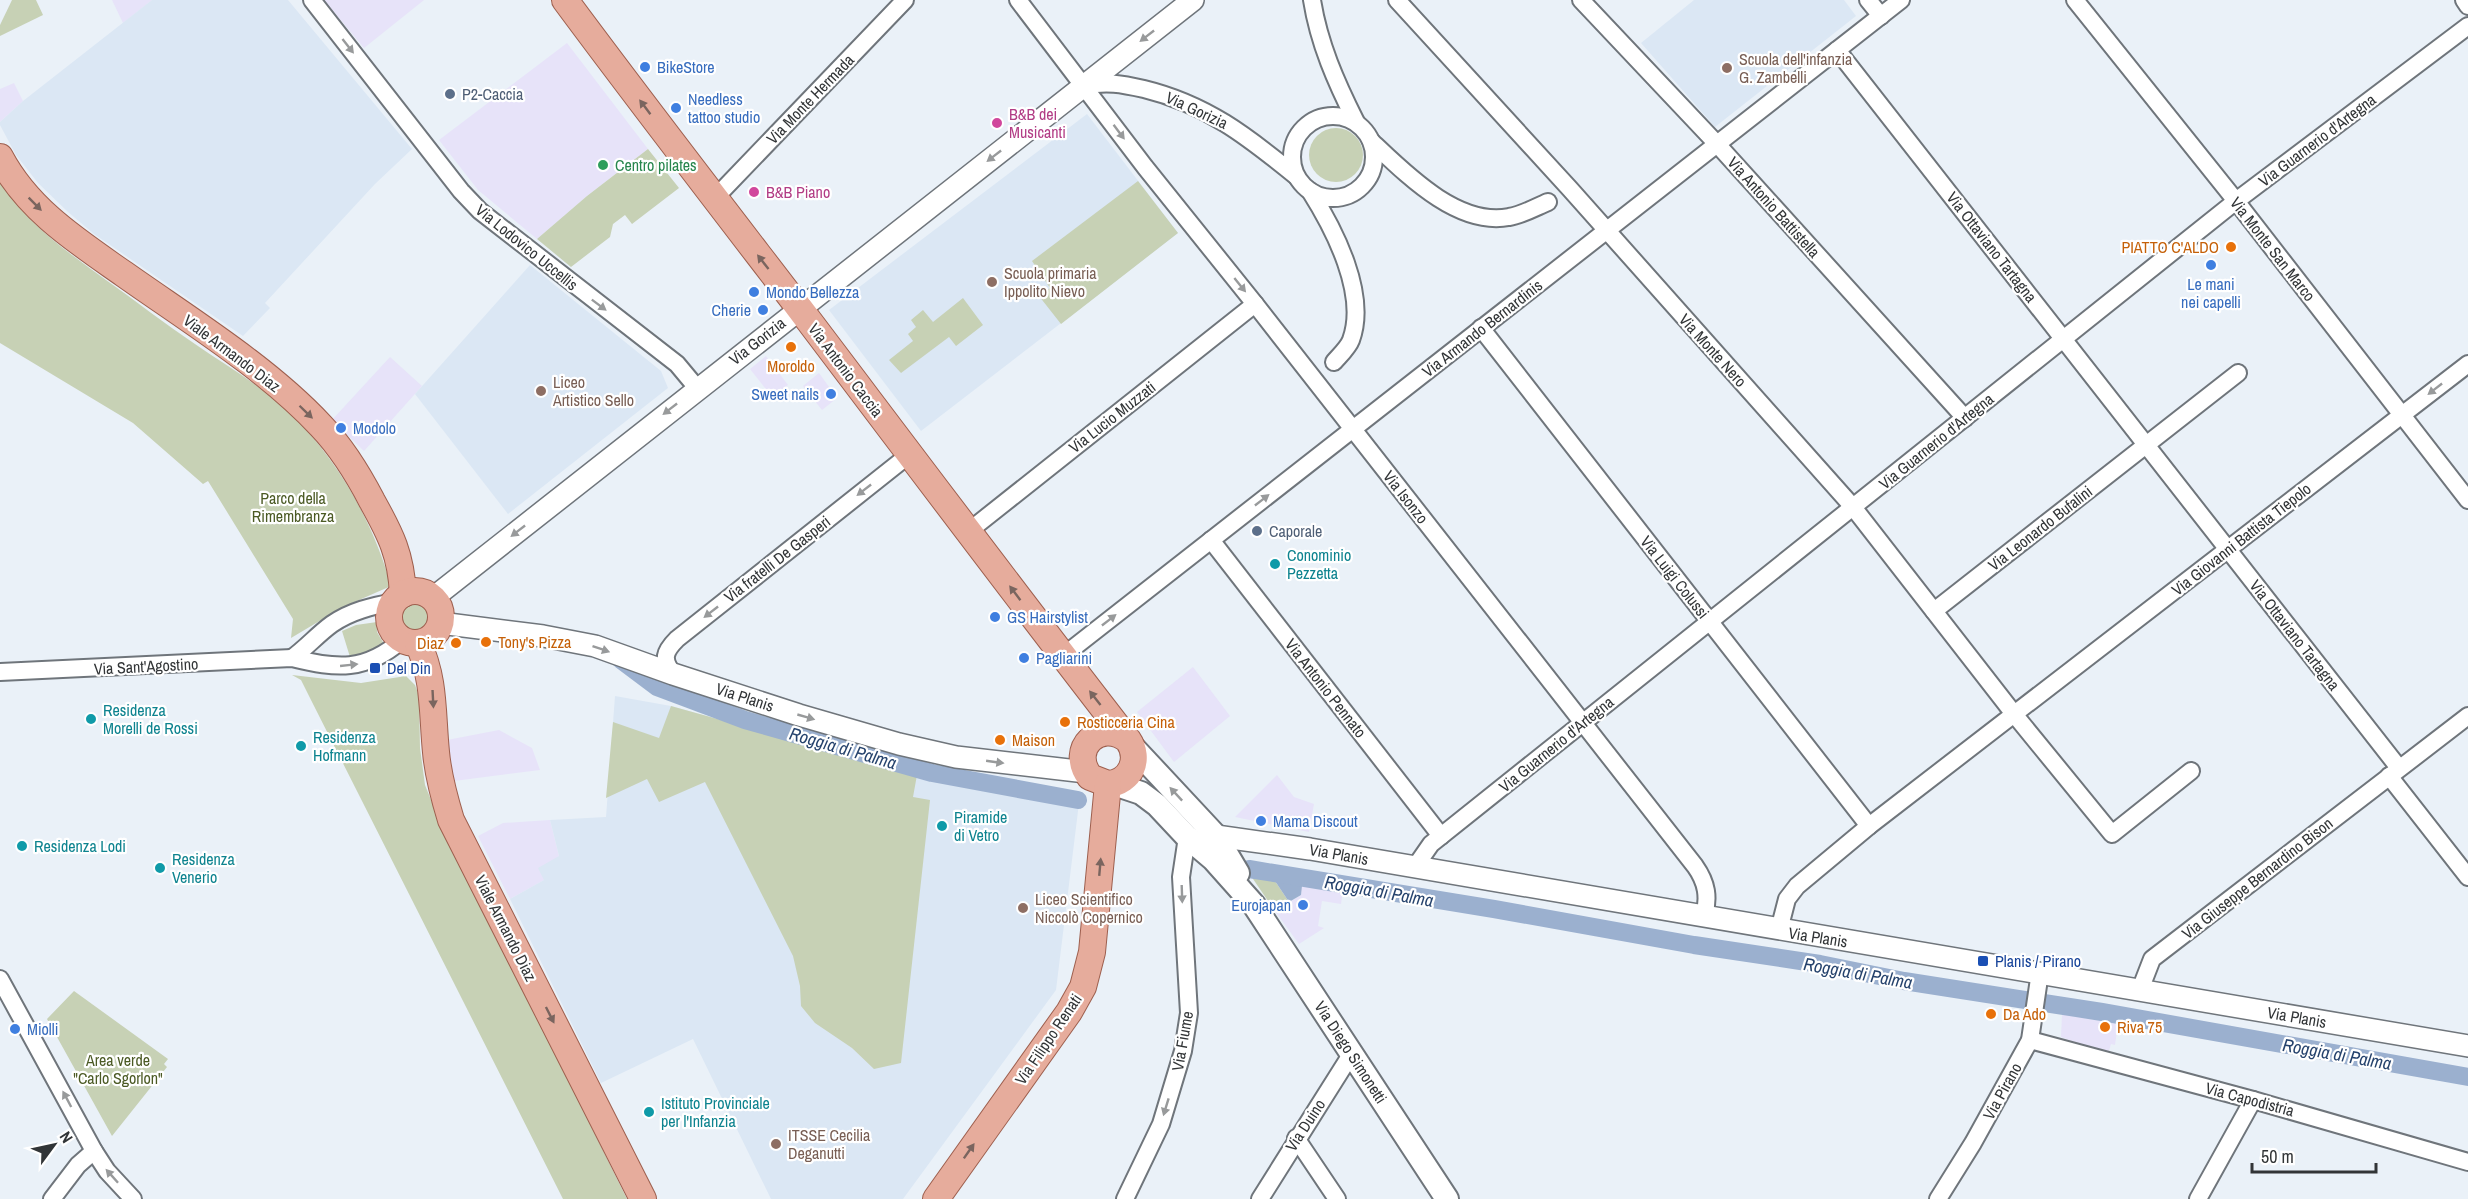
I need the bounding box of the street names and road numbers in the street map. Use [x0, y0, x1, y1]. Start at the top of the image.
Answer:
street label: Via Monte Hermada [761, 49, 859, 149]
street label: Via Gorizia [1162, 86, 1232, 134]
street label: Via Guarnerio d'Artegna [2254, 88, 2381, 191]
street label: Via Antonio Battistella [1723, 152, 1826, 263]
street label: Via Ottaviano Tartagna [1942, 187, 2043, 307]
street label: Via Monte San Marco [2225, 192, 2321, 306]
street label: Via Lodovico Uccellis [471, 199, 583, 295]
street label: Via Armando Bernardinis [1417, 274, 1547, 382]
street label: Viale Armando Diaz [179, 309, 285, 397]
street label: Via Monte Nero [1674, 309, 1752, 391]
street label: Via Gorizia [724, 312, 790, 370]
street label: Via Antonio Caccia [803, 319, 889, 422]
street label: Via Lucio Muzzati [1064, 376, 1160, 458]
street label: Via Guarnerio d'Artegna [1874, 387, 1998, 494]
street label: Via Isonzo [1378, 466, 1434, 528]
street label: Via Giovanni Battista Tiepolo [2167, 478, 2315, 600]
street label: Via Leonardo Bufalini [1983, 480, 2097, 576]
street label: Via fratelli De Gasperi [719, 510, 835, 608]
street label: Via Luigi Colussi [1636, 531, 1714, 623]
street label: Via Ottaviano Tartagna [2245, 575, 2346, 695]
street label: Via Antonio Pennato [1280, 634, 1372, 742]
street label: Via Sant'Agostino [93, 652, 199, 680]
street label: Via Planis [713, 677, 777, 717]
street label: Via Guarnerio d'Artegna [1494, 690, 1618, 797]
street label: Via Giuseppe Bernardino Bison [2177, 812, 2337, 944]
street label: Via Planis [1308, 838, 1370, 870]
street label: Viale Armando Diaz [470, 871, 542, 985]
street label: Via Planis [1787, 921, 1849, 953]
street label: Via Filippo Renati [1009, 989, 1087, 1089]
street label: Via Diego Simonetti [1310, 997, 1392, 1107]
street label: Via Planis [2266, 1001, 2328, 1033]
street label: Via Fiume [1166, 1009, 1198, 1073]
street label: Via Pirano [1977, 1059, 2027, 1123]
street label: Via Capodistria [2203, 1077, 2297, 1122]
street label: Via Duino [1280, 1095, 1330, 1155]

